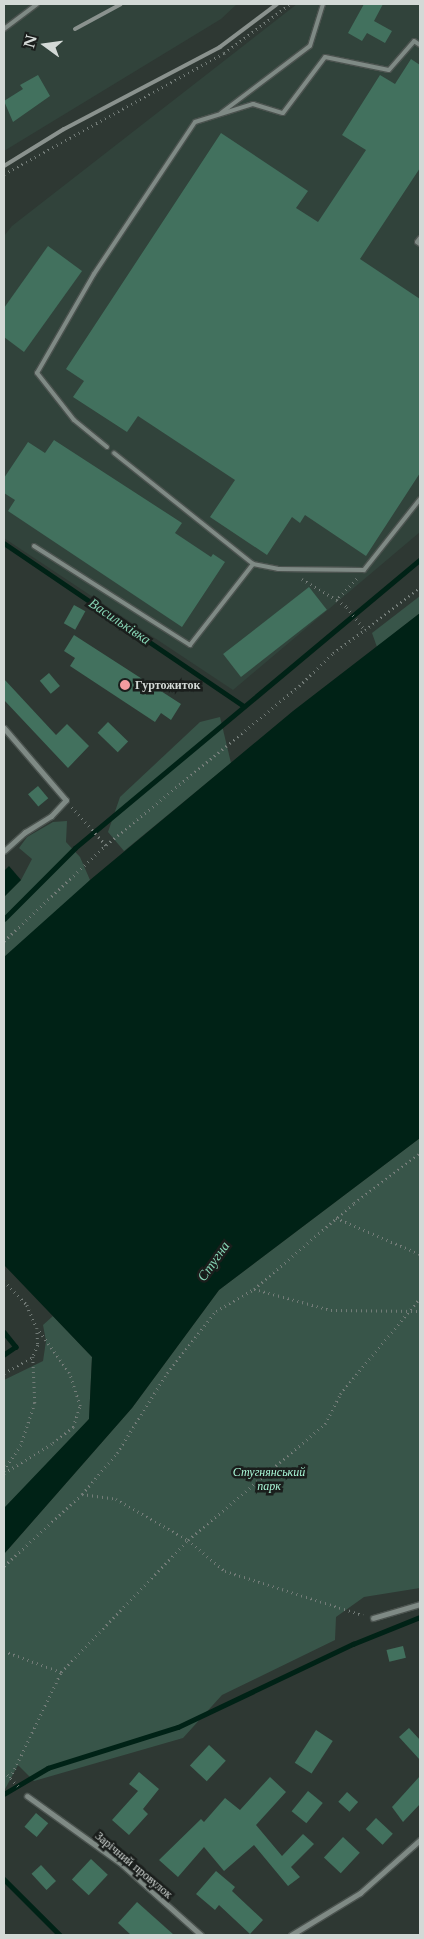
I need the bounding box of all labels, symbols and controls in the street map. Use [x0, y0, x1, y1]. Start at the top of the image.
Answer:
north arrow [20, 20, 70, 70]
text: N [20, 33, 41, 50]
water label: Васильківка [86, 594, 154, 648]
place label: Гуртожиток [135, 678, 200, 692]
marker: Гуртожиток [119, 679, 131, 691]
water label: Стугна [193, 1238, 233, 1284]
park label: Стугнянський парк [233, 1465, 305, 1493]
street label: Зарічний провулок [92, 1829, 176, 1901]

